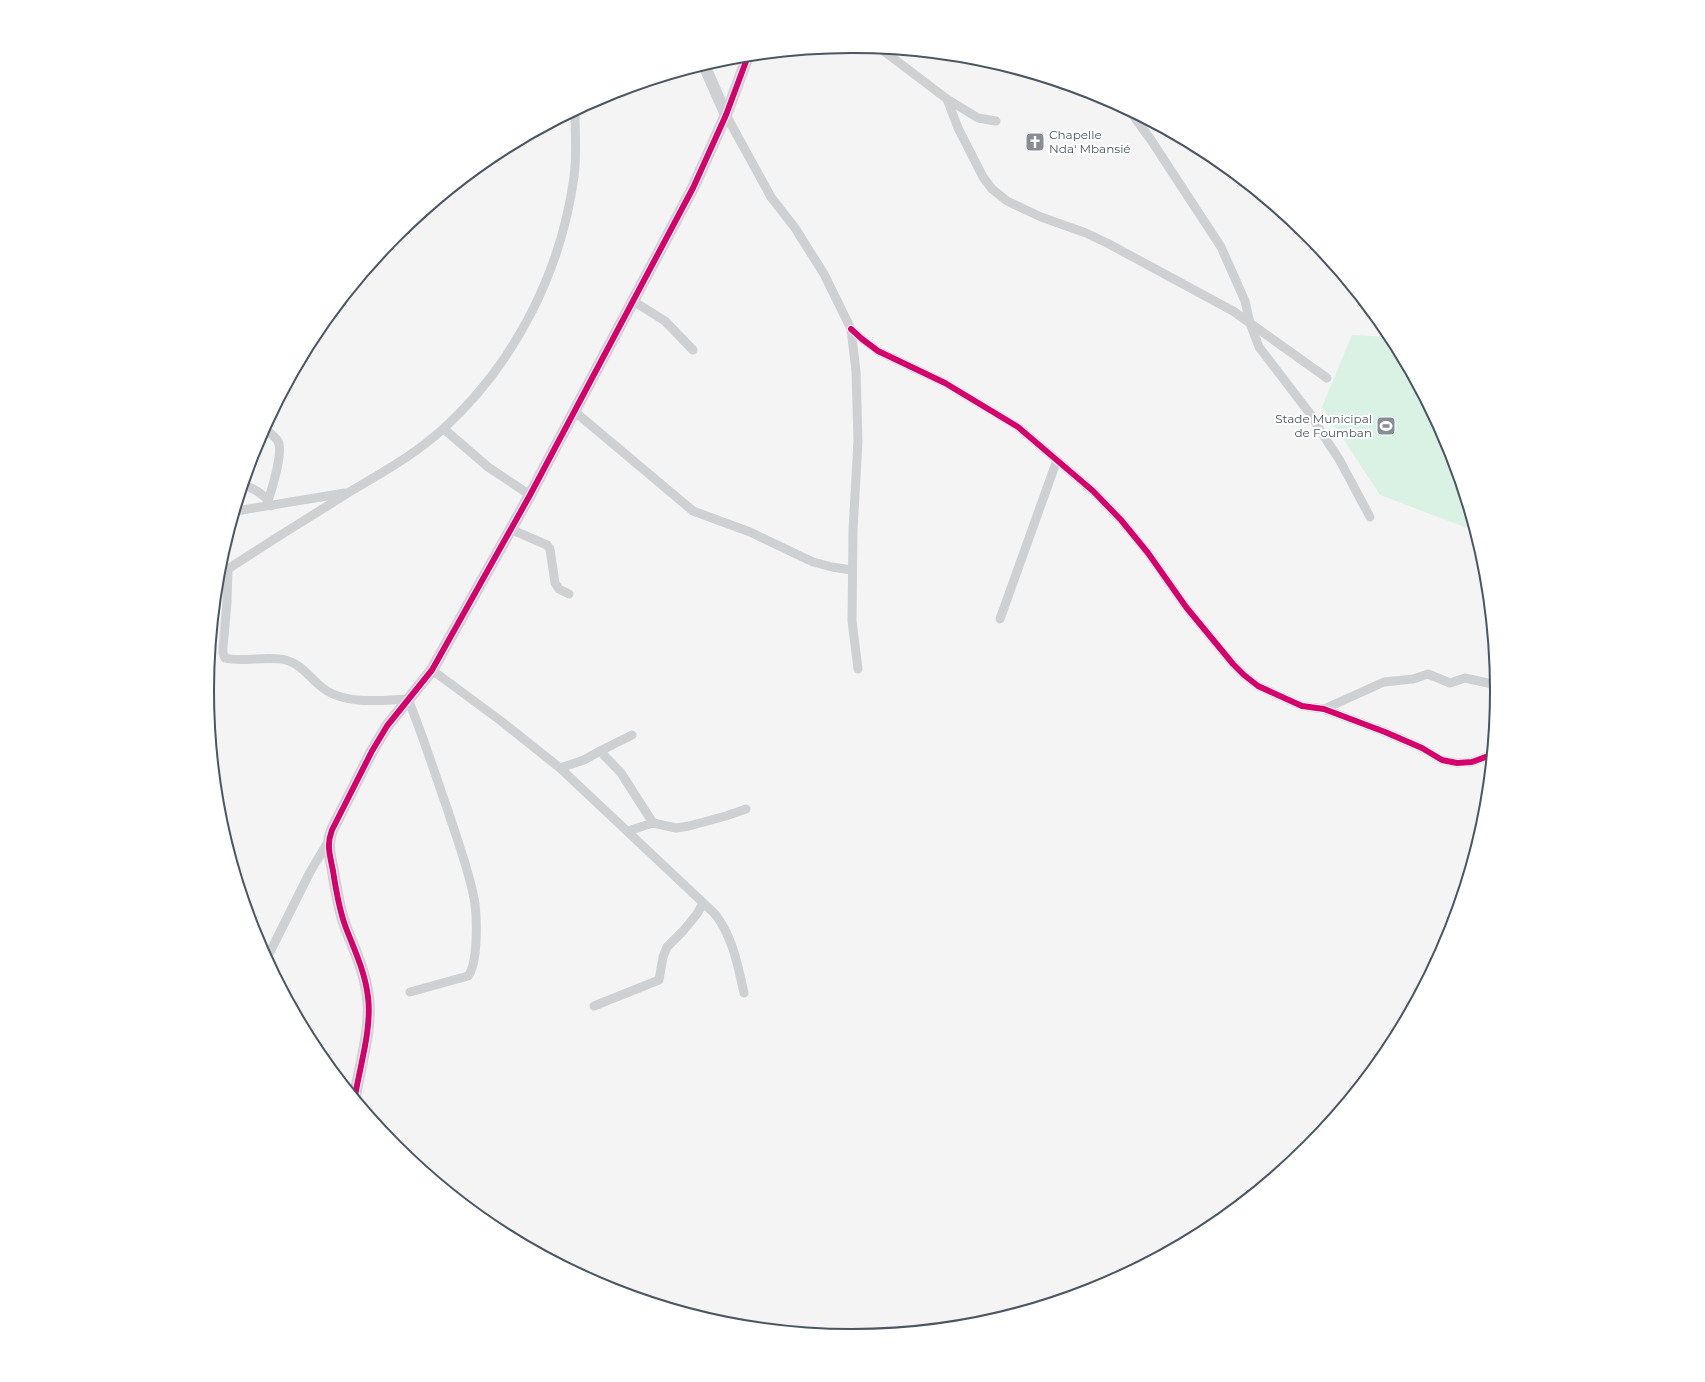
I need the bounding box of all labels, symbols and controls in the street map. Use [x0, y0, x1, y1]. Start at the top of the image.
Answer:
place label: Chapelle Nda' Mbansié [1049, 127, 1131, 156]
church icon: Chapelle Nda' Mbansié [1024, 131, 1046, 153]
place label: Stade Municipal de Foumban [1275, 411, 1372, 440]
sports icon: Stade Municipal de Foumban [1375, 415, 1397, 437]

